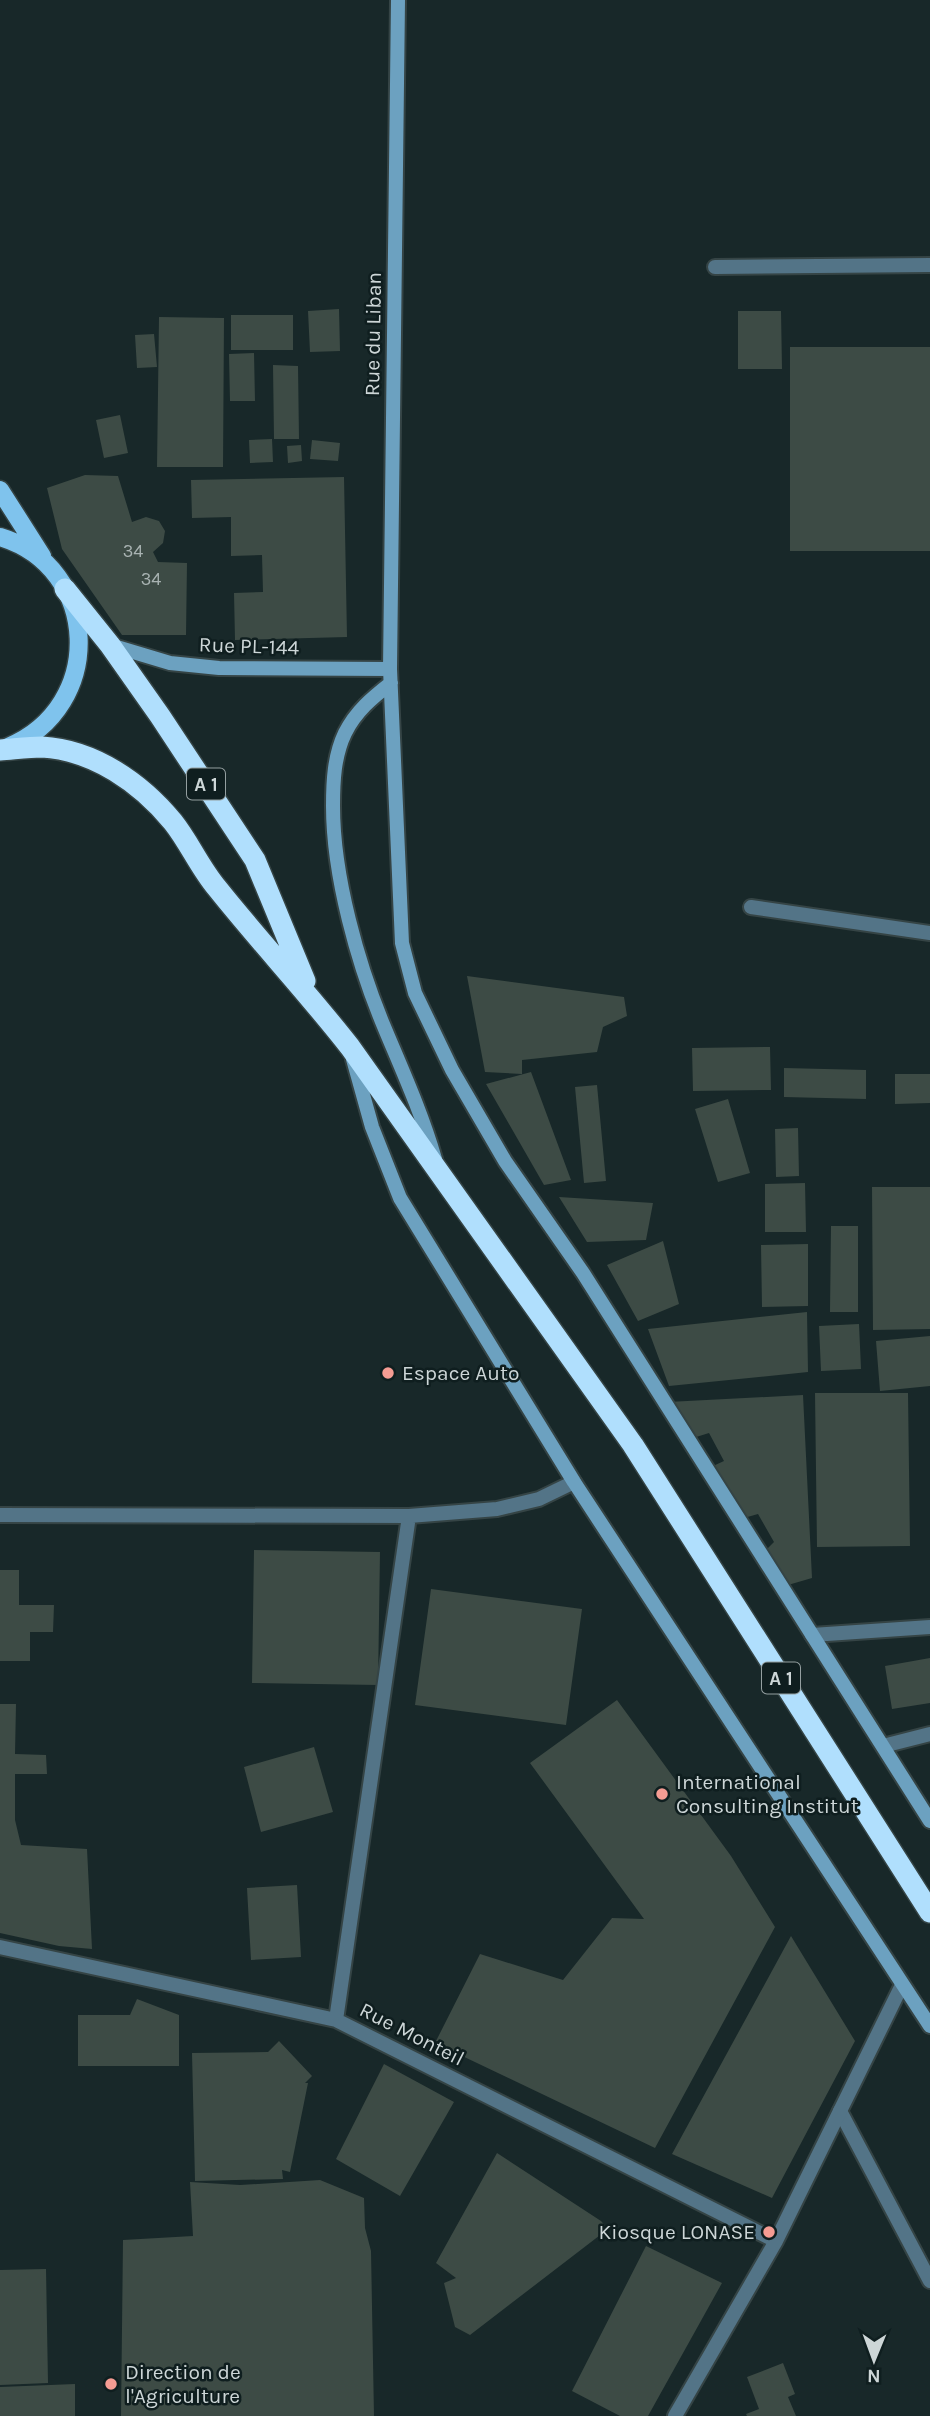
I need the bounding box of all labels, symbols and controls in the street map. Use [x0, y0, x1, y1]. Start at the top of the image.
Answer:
street label: Rue du Liban [360, 272, 386, 396]
house number: 34 [123, 540, 143, 562]
house number: 34 [141, 568, 161, 590]
street label: Rue PL-144 [198, 632, 300, 660]
road number: A 1 [187, 768, 225, 800]
place label: Espace Auto [402, 1361, 519, 1385]
marker: Espace Auto [380, 1365, 396, 1381]
road number: A 1 [762, 1662, 800, 1694]
place label: International Consulting Institut [676, 1770, 859, 1818]
marker: International Consulting Institut [654, 1786, 670, 1802]
street label: Rue Monteil [356, 1997, 468, 2071]
place label: Kiosque LONASE [598, 2220, 755, 2244]
marker: Kiosque LONASE [761, 2224, 777, 2240]
north arrow [839, 2325, 909, 2395]
place label: Direction de l'Agriculture [125, 2360, 241, 2408]
text: N [867, 2365, 881, 2387]
marker: Direction de l'Agriculture [103, 2376, 119, 2392]

